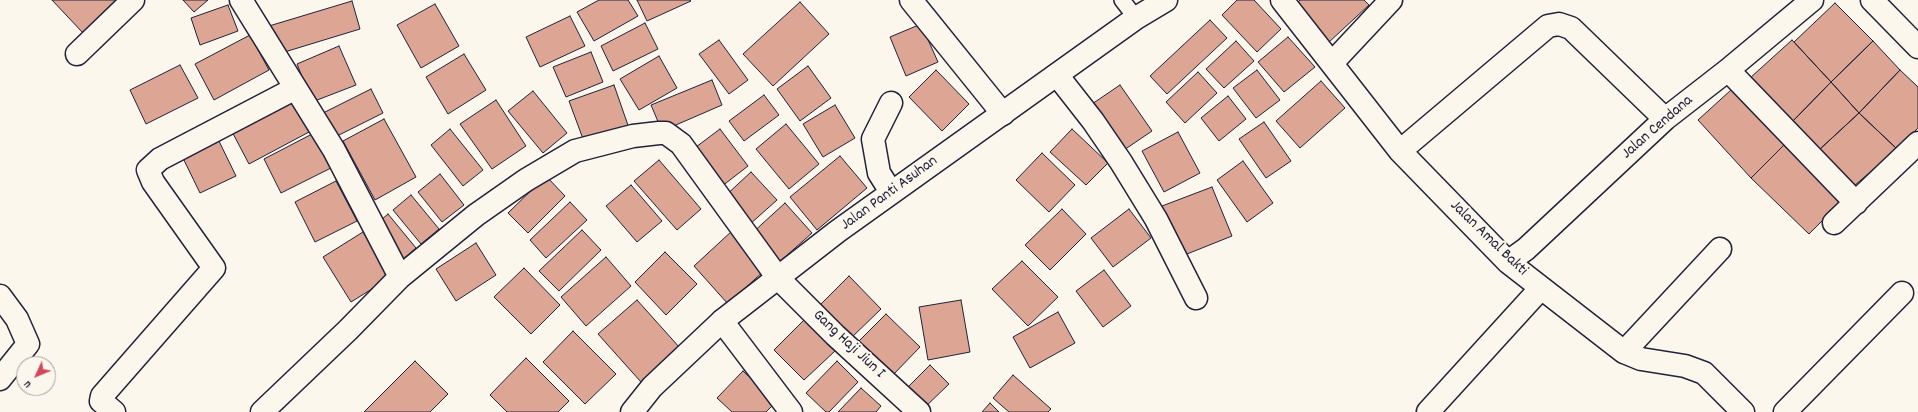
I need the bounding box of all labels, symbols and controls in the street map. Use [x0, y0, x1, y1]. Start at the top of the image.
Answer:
street label: Jalan Cendana [1619, 92, 1697, 164]
street label: Jalan Panti Asuhan [838, 152, 942, 236]
street label: Jalan Amal Bakti [1445, 197, 1531, 281]
street label: Gang Haji Jiun I [808, 307, 888, 383]
north arrow [16, 356, 56, 396]
text: U [20, 376, 36, 391]

